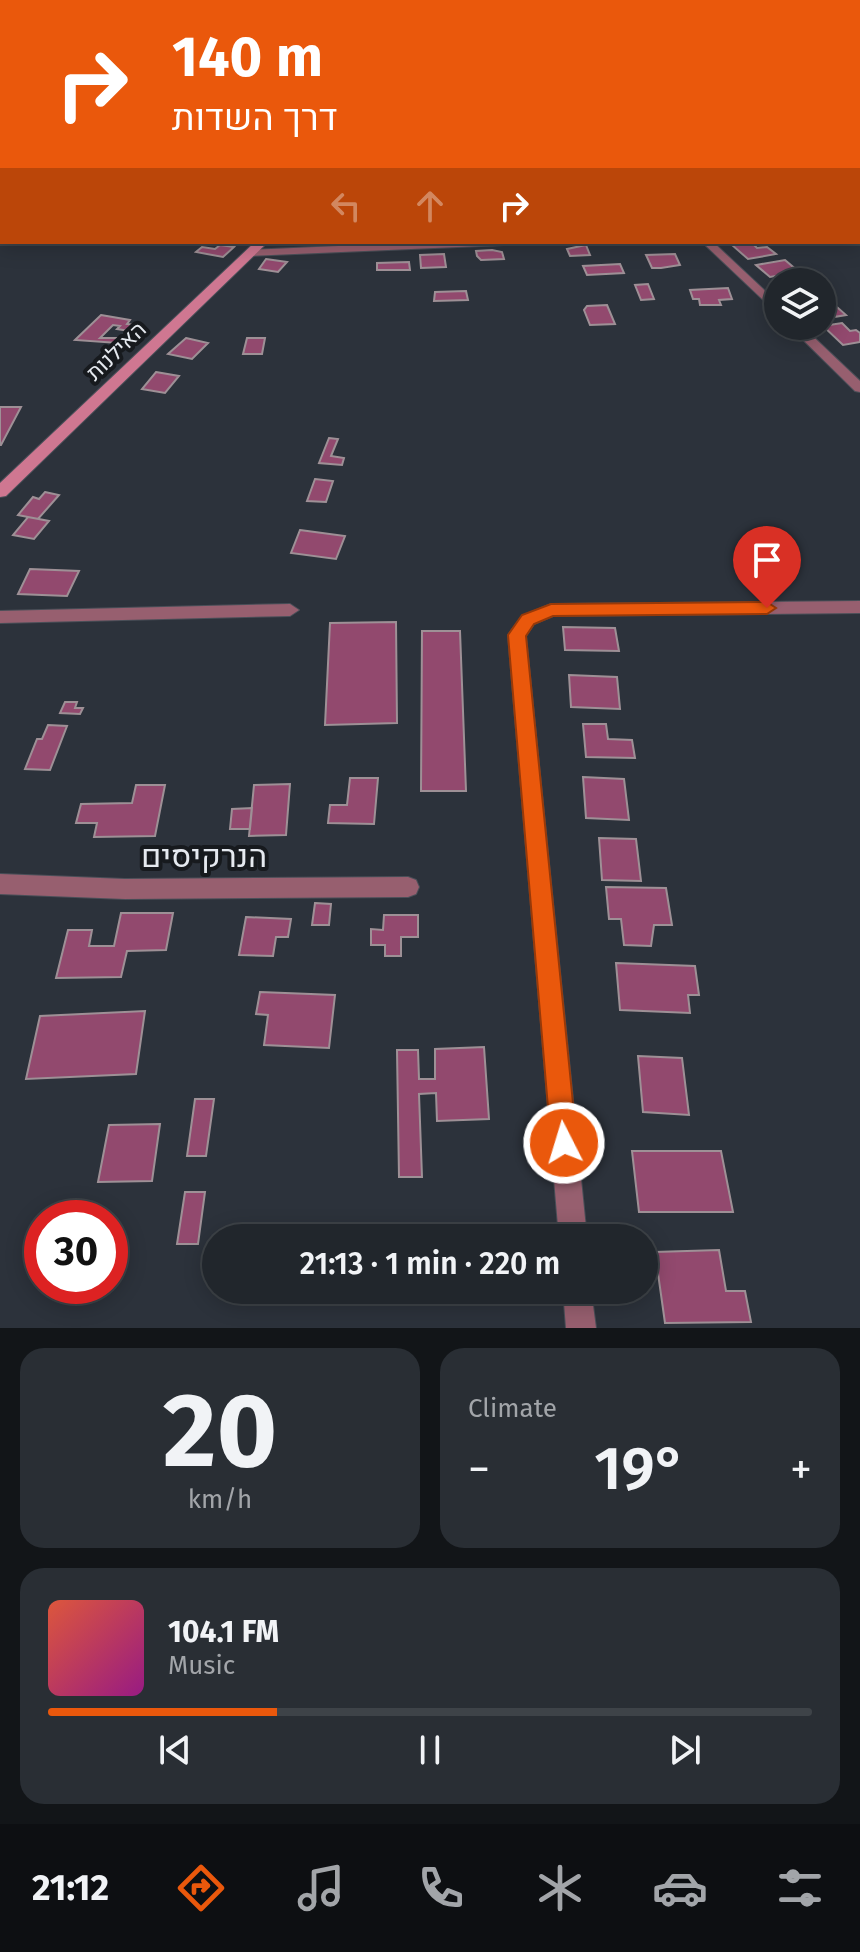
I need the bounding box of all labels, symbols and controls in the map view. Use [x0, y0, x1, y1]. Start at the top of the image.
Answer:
text: 140 m [172, 24, 323, 91]
icon: right [40, 32, 144, 136]
text: דרך השדות [172, 96, 337, 140]
icon: left [324, 184, 368, 228]
icon: ahead [408, 184, 452, 228]
icon: right [492, 184, 536, 228]
map controls [764, 268, 836, 340]
button: layers [764, 268, 836, 340]
street label: האילנות [80, 316, 152, 386]
pin [733, 526, 801, 608]
icon: arrive [745, 538, 789, 582]
street label: הנרקיסים [141, 837, 267, 875]
position arrow [522, 1101, 606, 1185]
speed limit sign: 30 [24, 1200, 128, 1304]
text: 21:13 · 1 min · 220 m [300, 1246, 560, 1282]
text: 20 [163, 1369, 277, 1494]
text: Climate [468, 1393, 557, 1424]
text: 19° [594, 1433, 686, 1505]
text: − [468, 1443, 490, 1496]
text: + [790, 1443, 812, 1496]
text: km/h [188, 1484, 252, 1515]
text: 104.1 FM [168, 1614, 279, 1650]
text: Music [168, 1650, 235, 1681]
icon: previous [153, 1728, 197, 1772]
icon: pause [408, 1728, 452, 1772]
icon: next [663, 1728, 707, 1772]
icon: directions [173, 1860, 229, 1916]
icon: music [293, 1860, 349, 1916]
icon: phone [413, 1860, 469, 1916]
icon: climate [532, 1860, 588, 1916]
icon: car [652, 1860, 708, 1916]
icon: filters [772, 1860, 828, 1916]
text: 21:12 [32, 1866, 109, 1910]

